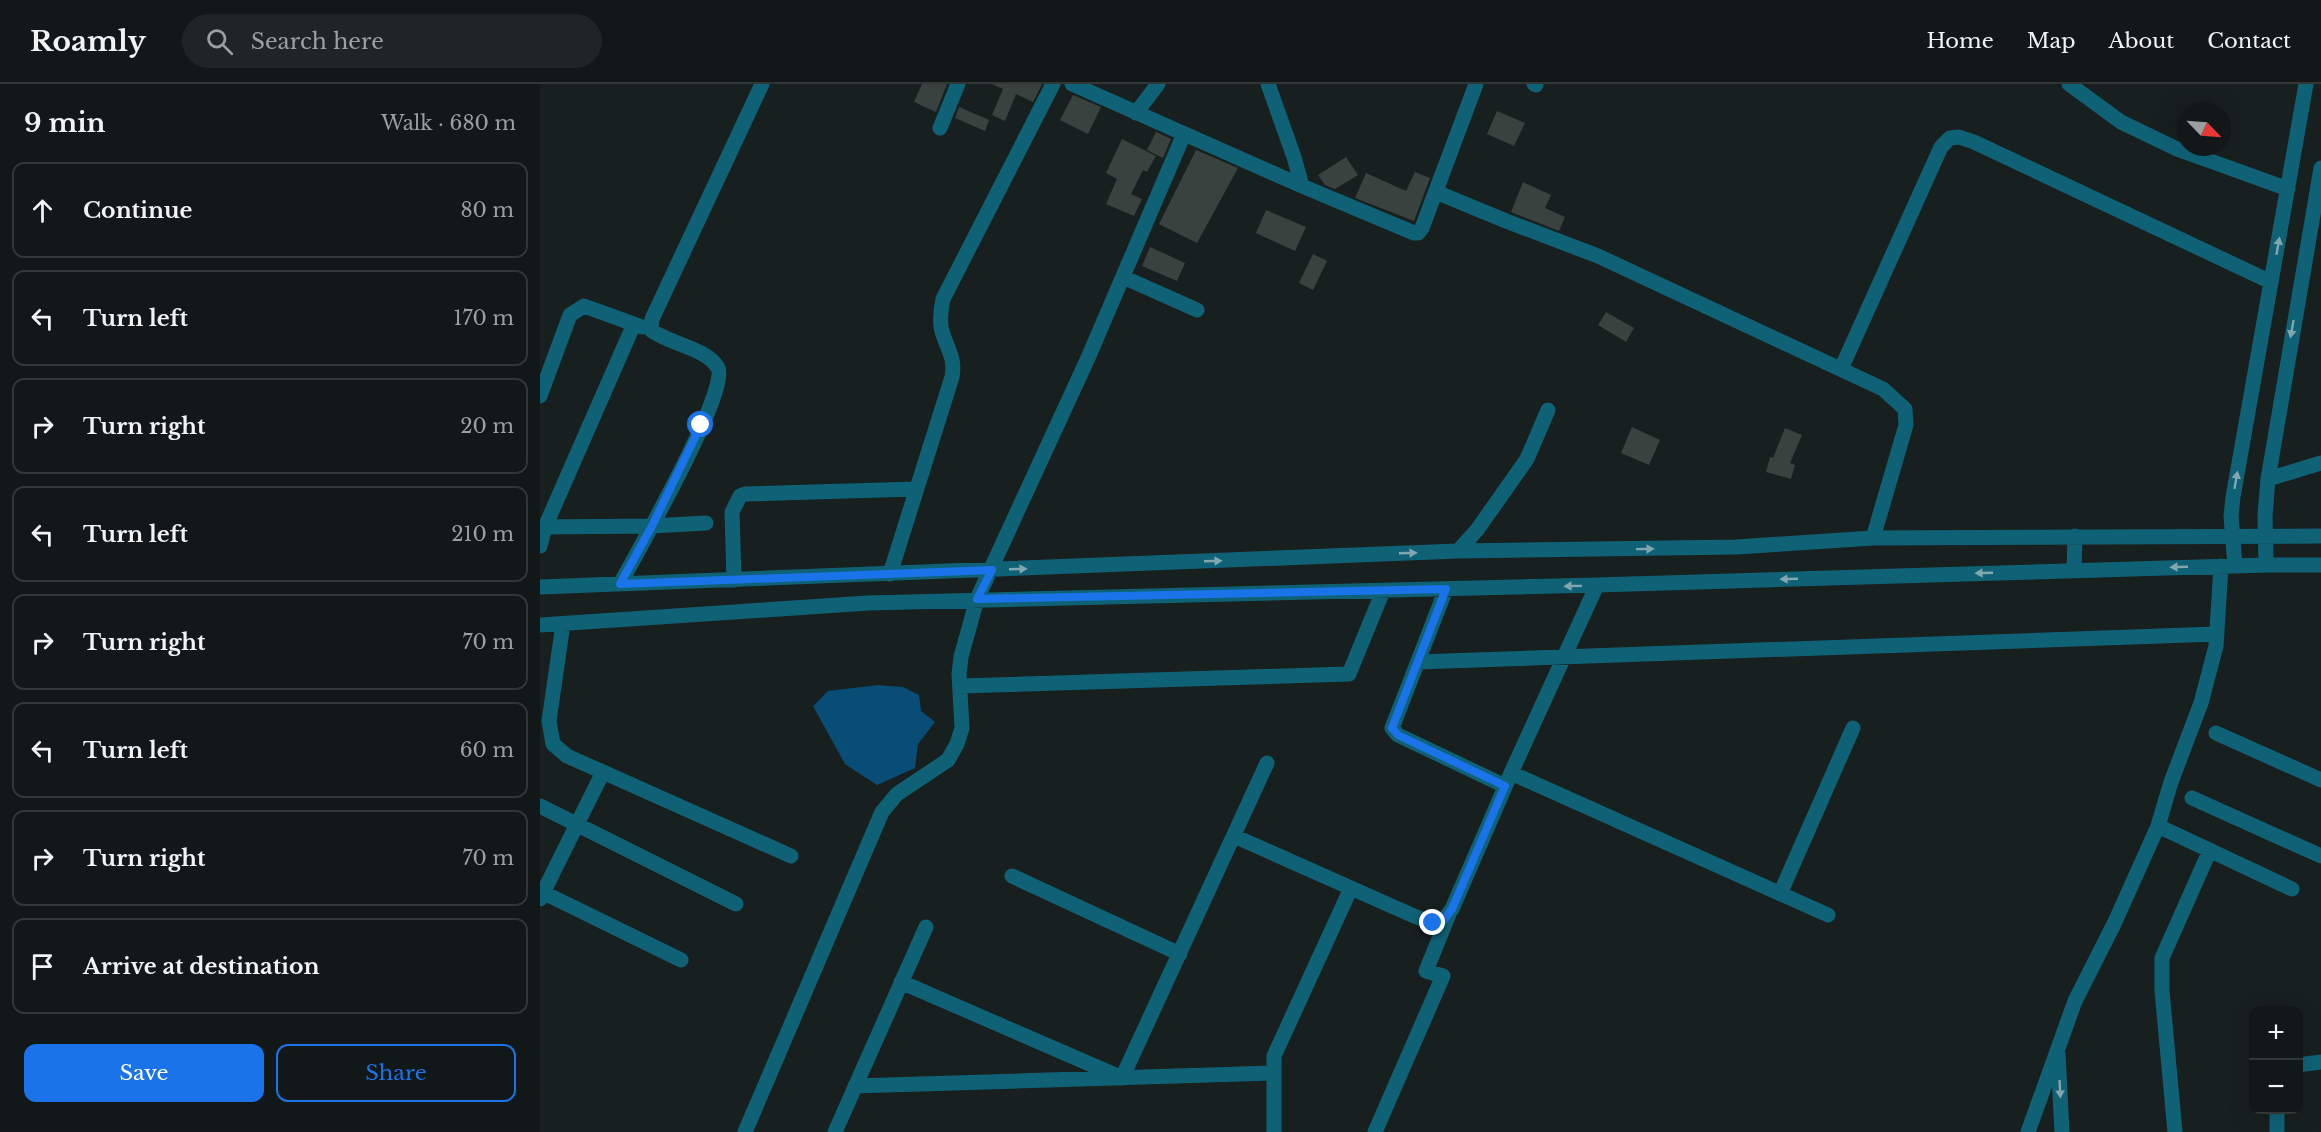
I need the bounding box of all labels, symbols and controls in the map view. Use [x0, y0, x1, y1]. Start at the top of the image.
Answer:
search box [182, 14, 602, 68]
text: Roamly [30, 24, 146, 59]
icon: search [203, 25, 236, 58]
text: Search here [251, 28, 384, 55]
text: Home [1927, 28, 1994, 54]
text: Map [2027, 28, 2075, 54]
text: About [2108, 28, 2174, 54]
text: Contact [2207, 28, 2291, 54]
north arrow [2177, 102, 2231, 156]
text: 9 min [24, 107, 105, 139]
text: Walk · 680 m [381, 111, 516, 135]
icon: ahead [26, 194, 59, 227]
text: Continue [83, 197, 192, 224]
text: 80 m [460, 198, 514, 222]
one-way arrow [2273, 237, 2282, 256]
icon: left [26, 302, 59, 335]
text: Turn left [83, 305, 188, 332]
text: 170 m [454, 306, 514, 330]
one-way arrow [2288, 319, 2297, 338]
icon: right [26, 410, 59, 443]
route start [687, 411, 713, 437]
text: Turn right [83, 413, 205, 440]
text: 20 m [460, 414, 514, 438]
one-way arrow [2232, 470, 2241, 489]
icon: left [26, 518, 59, 551]
text: Turn left [83, 521, 188, 548]
text: 210 m [451, 522, 514, 546]
one-way arrow [1635, 544, 1654, 553]
one-way arrow [1398, 549, 1417, 558]
one-way arrow [1203, 556, 1222, 566]
one-way arrow [2169, 563, 2188, 572]
one-way arrow [1009, 564, 1028, 573]
one-way arrow [1974, 569, 1993, 578]
one-way arrow [1779, 574, 1798, 584]
one-way arrow [1563, 581, 1582, 591]
icon: right [26, 626, 59, 659]
text: Turn right [83, 629, 205, 656]
text: 70 m [462, 630, 514, 654]
icon: left [26, 734, 59, 767]
text: Turn left [83, 737, 188, 764]
text: 60 m [460, 738, 514, 762]
icon: right [26, 842, 59, 875]
text: Turn right [83, 845, 205, 872]
text: 70 m [462, 846, 514, 870]
route end [1419, 909, 1445, 935]
icon: arrive [26, 950, 59, 983]
text: Arrive at destination [83, 953, 320, 980]
map controls [2249, 1006, 2303, 1114]
button: + [2249, 1006, 2303, 1060]
button: Save [24, 1044, 264, 1102]
button: Share [276, 1044, 516, 1102]
button: − [2249, 1060, 2303, 1114]
one-way arrow [2055, 1079, 2064, 1098]

